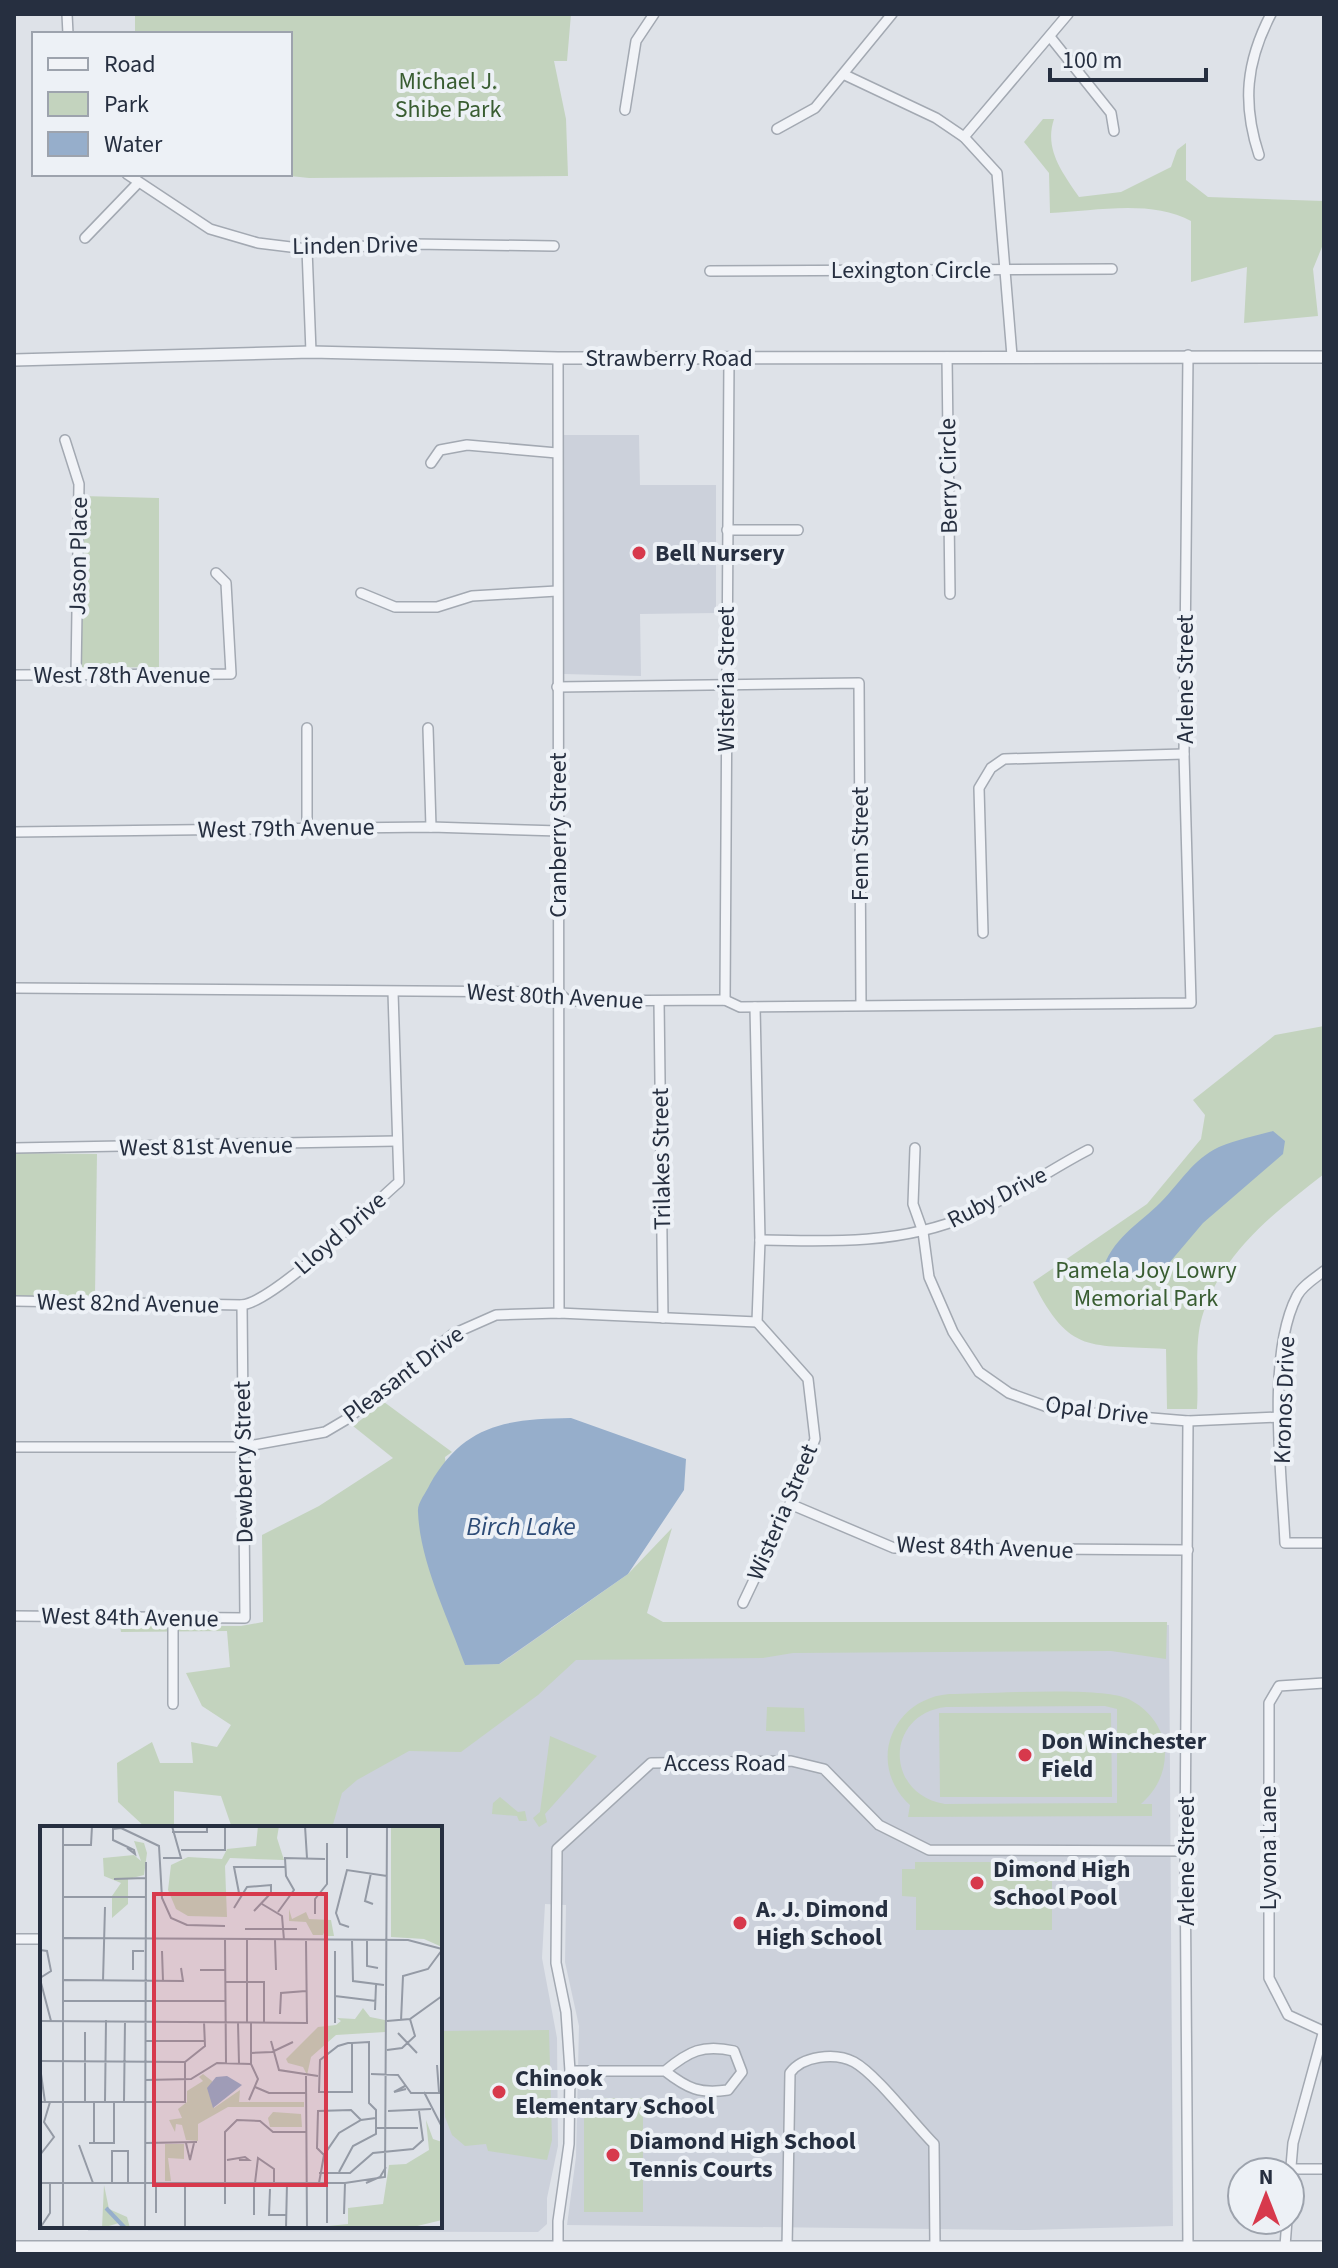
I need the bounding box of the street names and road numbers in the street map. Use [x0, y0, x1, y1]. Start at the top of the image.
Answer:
street label: Linden Drive [292, 227, 418, 264]
street label: Lexington Circle [831, 253, 991, 288]
street label: Strawberry Road [585, 341, 753, 376]
street label: Berry Circle [930, 418, 967, 534]
street label: Jason Place [60, 496, 97, 616]
street label: Wisteria Street [709, 606, 744, 752]
street label: Arlene Street [1168, 614, 1203, 744]
street label: West 78th Avenue [33, 658, 211, 693]
street label: Cranberry Street [541, 752, 576, 918]
street label: Fenn Street [843, 787, 878, 901]
street label: West 79th Avenue [197, 809, 375, 848]
street label: West 80th Avenue [466, 974, 644, 1019]
street label: Trilakes Street [643, 1087, 680, 1231]
street label: West 81st Avenue [119, 1127, 293, 1166]
street label: Ruby Drive [941, 1157, 1053, 1238]
street label: Lloyd Drive [287, 1183, 394, 1283]
street label: West 82nd Avenue [37, 1284, 219, 1323]
street label: Pleasant Drive [335, 1317, 471, 1432]
street label: Kronos Drive [1265, 1335, 1304, 1465]
street label: Dewberry Street [225, 1380, 262, 1544]
street label: Opal Drive [1043, 1387, 1151, 1434]
street label: Wisteria Street [738, 1438, 827, 1586]
street label: West 84th Avenue [896, 1527, 1074, 1568]
street label: West 84th Avenue [41, 1598, 219, 1637]
street label: Access Road [664, 1746, 786, 1781]
street label: Lyvona Lane [1251, 1786, 1286, 1910]
street label: Arlene Street [1169, 1796, 1204, 1926]

